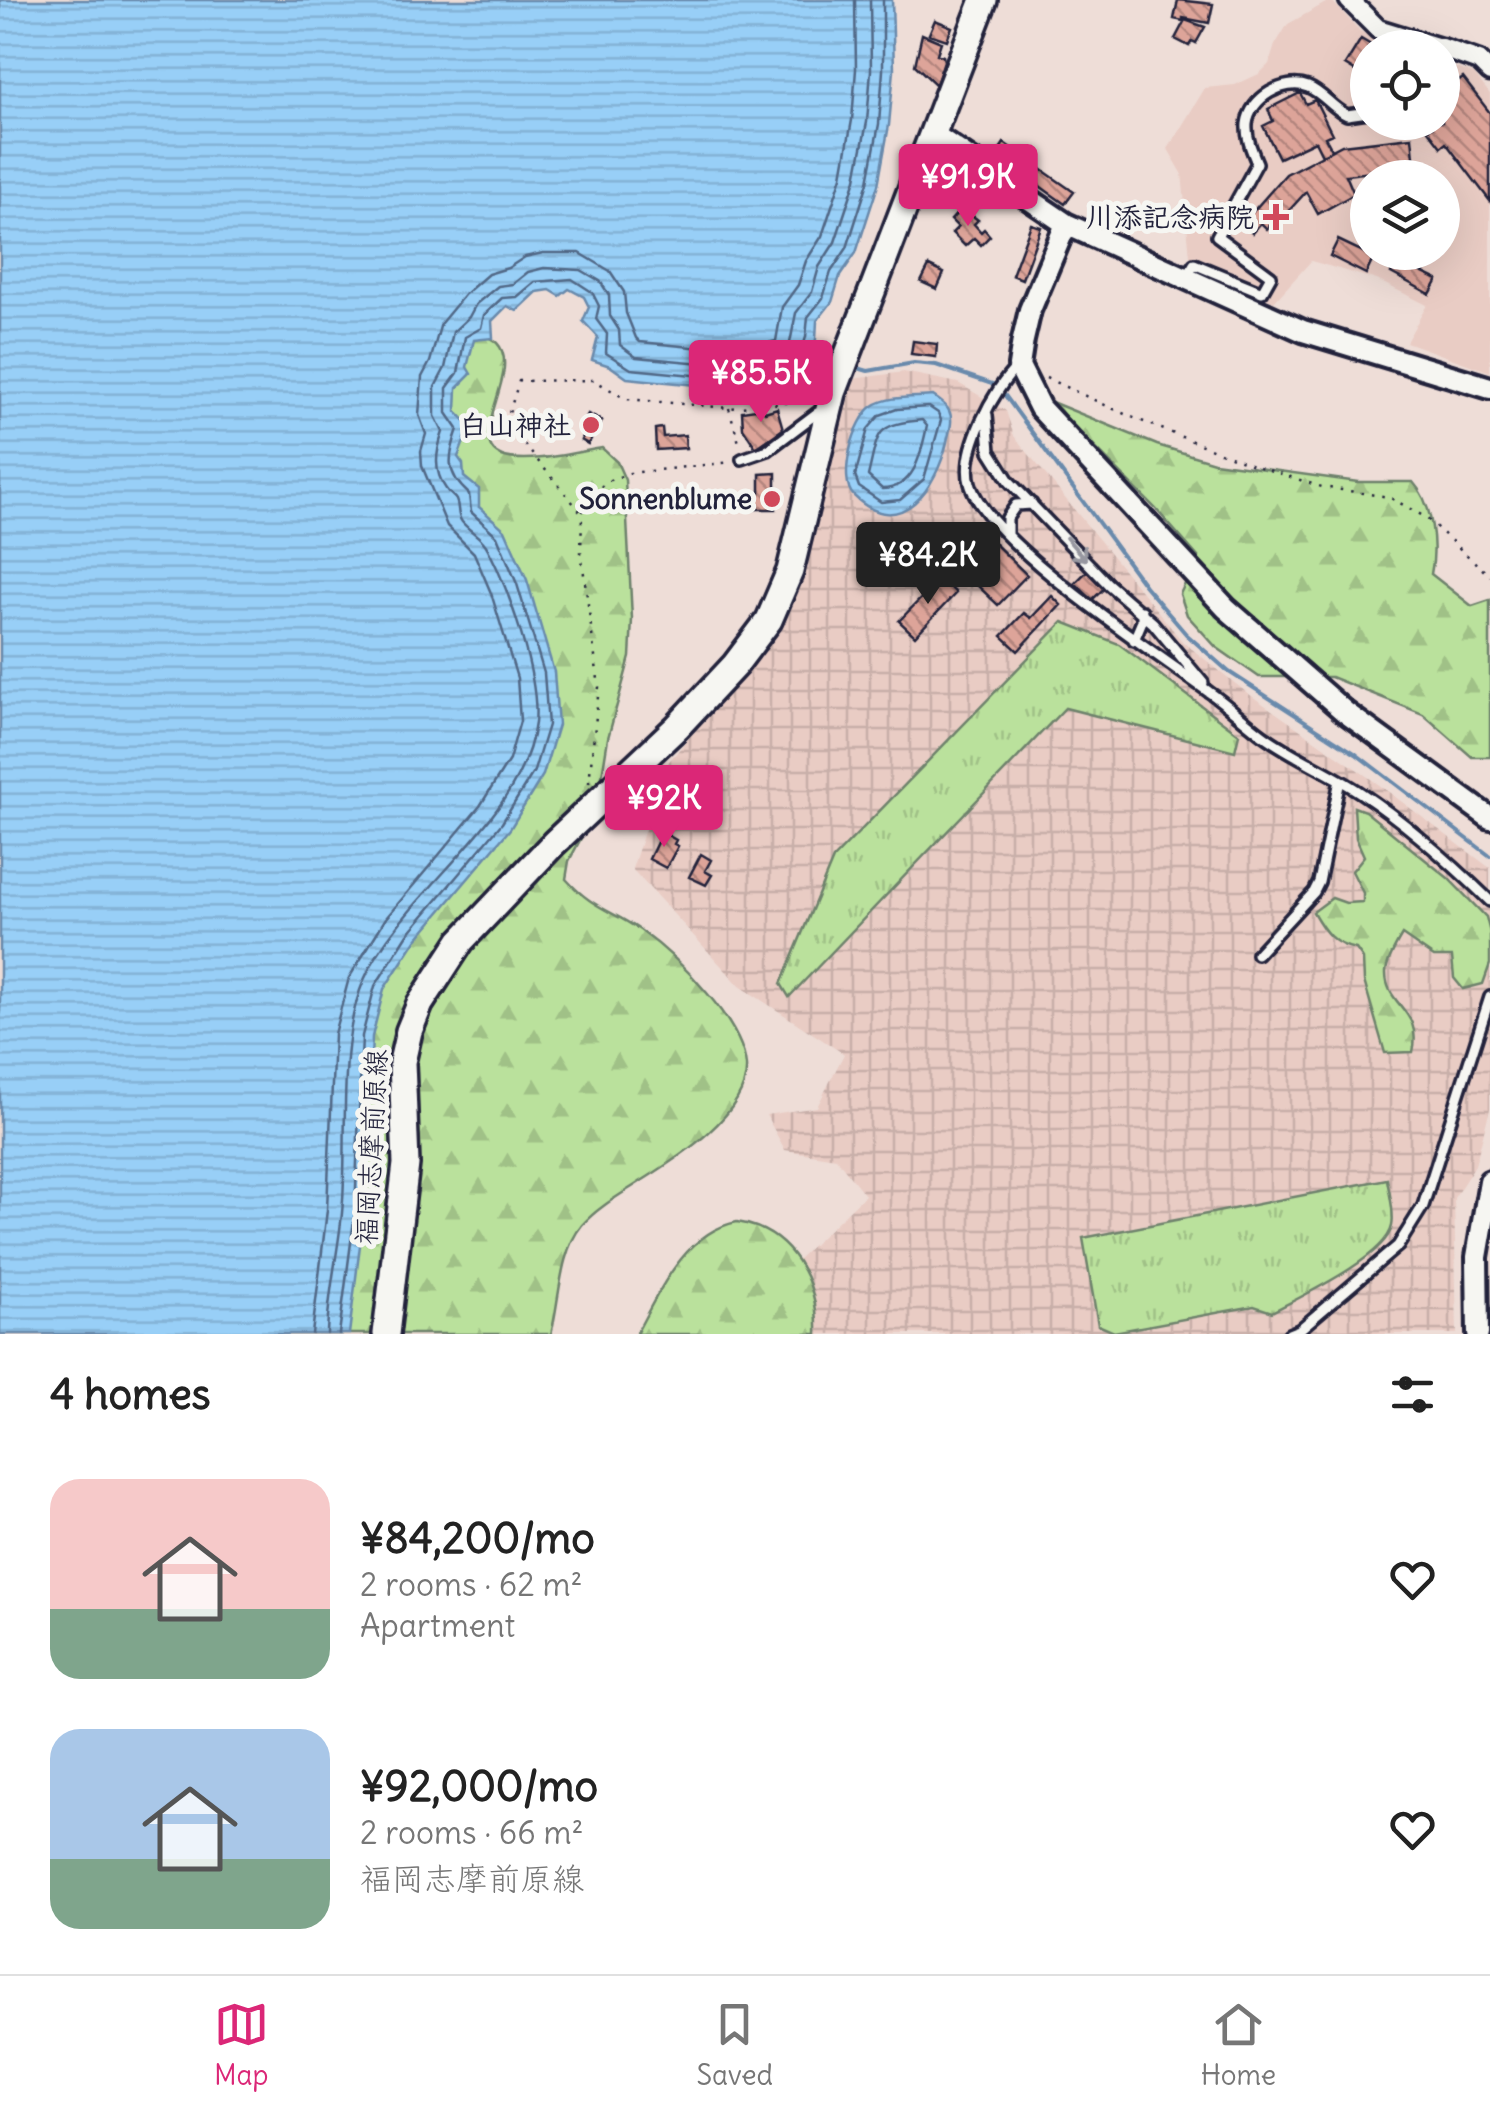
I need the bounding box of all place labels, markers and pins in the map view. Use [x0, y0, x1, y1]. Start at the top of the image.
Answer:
pin: ¥91.9K [887, 144, 1049, 229]
place label: 川添記念病院 [1086, 199, 1254, 235]
marker: 川添記念病院 [1263, 204, 1289, 230]
pin: ¥85.5K [680, 340, 842, 425]
place label: 白山神社 [459, 407, 571, 443]
marker: 白山神社 [580, 414, 602, 436]
place label: Sonnenblume [579, 481, 752, 517]
marker: Sonnenblume [761, 488, 783, 510]
pin: ¥84.2K [847, 522, 1009, 607]
pin: ¥92K [605, 765, 723, 850]

